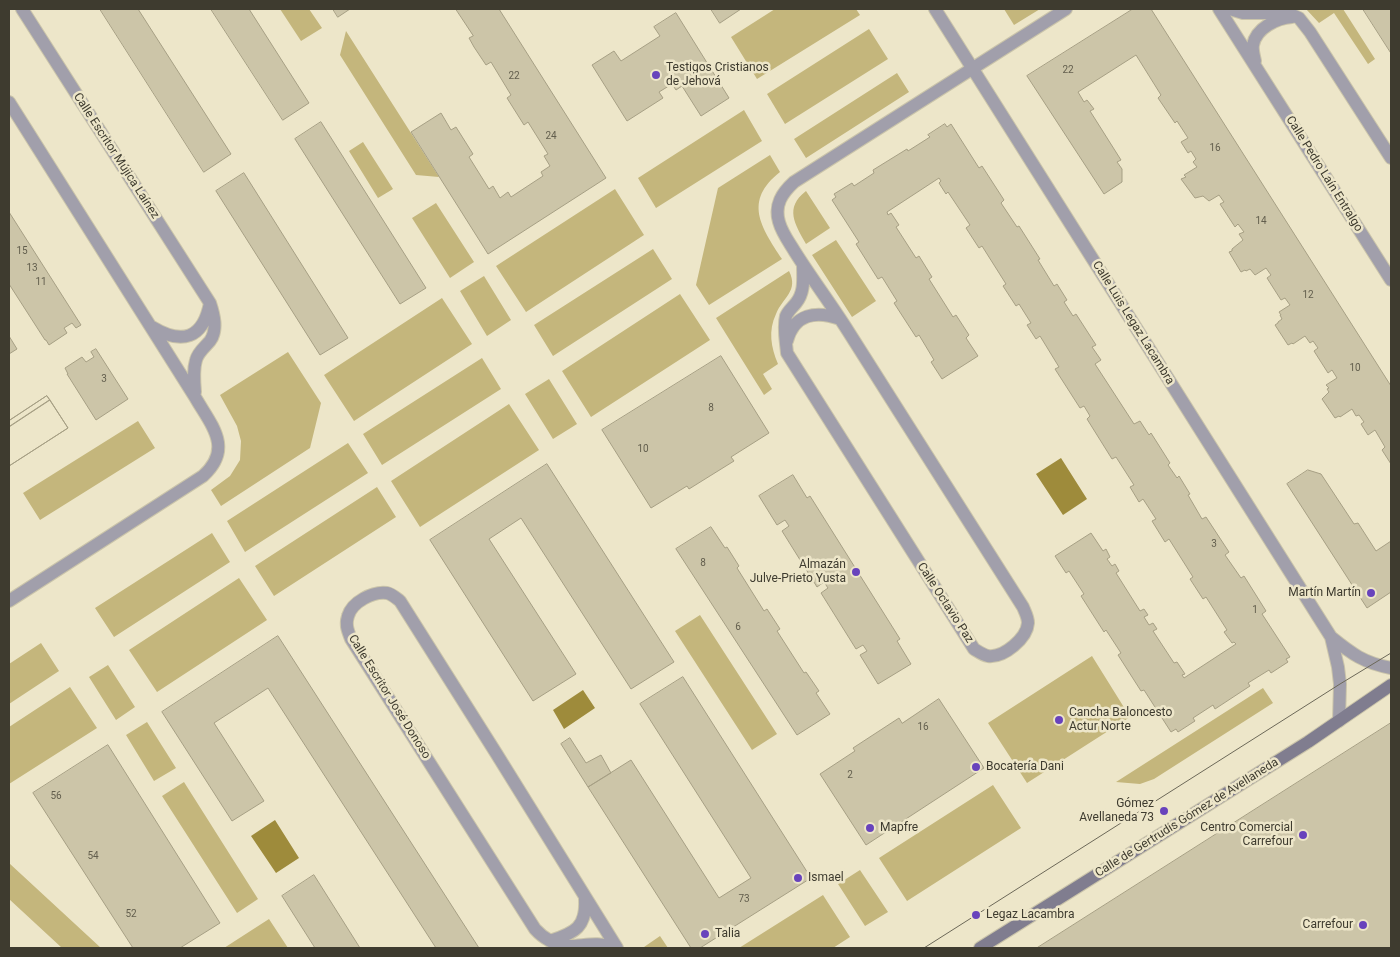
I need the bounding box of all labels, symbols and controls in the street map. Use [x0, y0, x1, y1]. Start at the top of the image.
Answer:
place label: Testigos Cristianos de Jehová [666, 61, 769, 89]
house number: 22 [1062, 64, 1074, 76]
marker: Testigos Cristianos de Jehová [650, 69, 662, 81]
house number: 22 [508, 70, 520, 82]
street label: Calle Escritor Mújica Laínez [70, 90, 162, 222]
street label: Calle Pedro Laín Entralgo [1282, 113, 1366, 235]
house number: 24 [545, 130, 557, 142]
house number: 16 [1209, 142, 1221, 154]
house number: 14 [1255, 215, 1267, 227]
house number: 15 [16, 245, 28, 257]
street label: Calle Luis Legaz Lacambra [1089, 259, 1177, 387]
house number: 13 [26, 262, 38, 274]
house number: 11 [35, 276, 47, 288]
house number: 12 [1302, 289, 1314, 301]
house number: 10 [1349, 362, 1361, 374]
house number: 3 [101, 373, 107, 385]
house number: 8 [708, 402, 714, 414]
house number: 10 [637, 443, 649, 455]
house number: 3 [1211, 538, 1217, 550]
house number: 8 [700, 557, 706, 569]
place label: Almazán Julve-Prieto Yusta [750, 558, 846, 586]
street label: Calle Octavio Paz [914, 560, 976, 646]
marker: Almazán Julve-Prieto Yusta [850, 566, 862, 578]
place label: Martín Martín [1288, 586, 1361, 600]
marker: Martín Martín [1365, 587, 1377, 599]
house number: 1 [1252, 604, 1258, 616]
house number: 6 [735, 621, 741, 633]
street label: Calle Escritor José Donoso [345, 632, 433, 762]
place label: Cancha Baloncesto Actur Norte [1069, 706, 1172, 734]
marker: Cancha Baloncesto Actur Norte [1053, 714, 1065, 726]
house number: 16 [917, 721, 929, 733]
street label: Calle de Gertrudis Gómez de Avellaneda [1093, 755, 1281, 881]
place label: Bocatería Dani [986, 760, 1064, 774]
marker: Bocatería Dani [970, 761, 982, 773]
house number: 2 [847, 769, 853, 781]
house number: 56 [50, 790, 62, 802]
place label: Gómez Avellaneda 73 [1079, 797, 1154, 825]
marker: Gómez Avellaneda 73 [1158, 805, 1170, 817]
place label: Mapfre [880, 821, 918, 835]
place label: Centro Comercial Carrefour [1200, 821, 1293, 849]
marker: Mapfre [864, 822, 876, 834]
marker: Centro Comercial Carrefour [1297, 829, 1309, 841]
house number: 54 [87, 850, 99, 862]
place label: Ismael [808, 871, 844, 885]
marker: Ismael [792, 872, 804, 884]
house number: 73 [738, 893, 750, 905]
house number: 52 [125, 908, 137, 920]
place label: Legaz Lacambra [986, 908, 1074, 922]
marker: Legaz Lacambra [970, 909, 982, 921]
place label: Carrefour [1303, 918, 1353, 932]
marker: Carrefour [1357, 919, 1369, 931]
place label: Talia [715, 927, 740, 941]
marker: Talia [699, 928, 711, 940]

